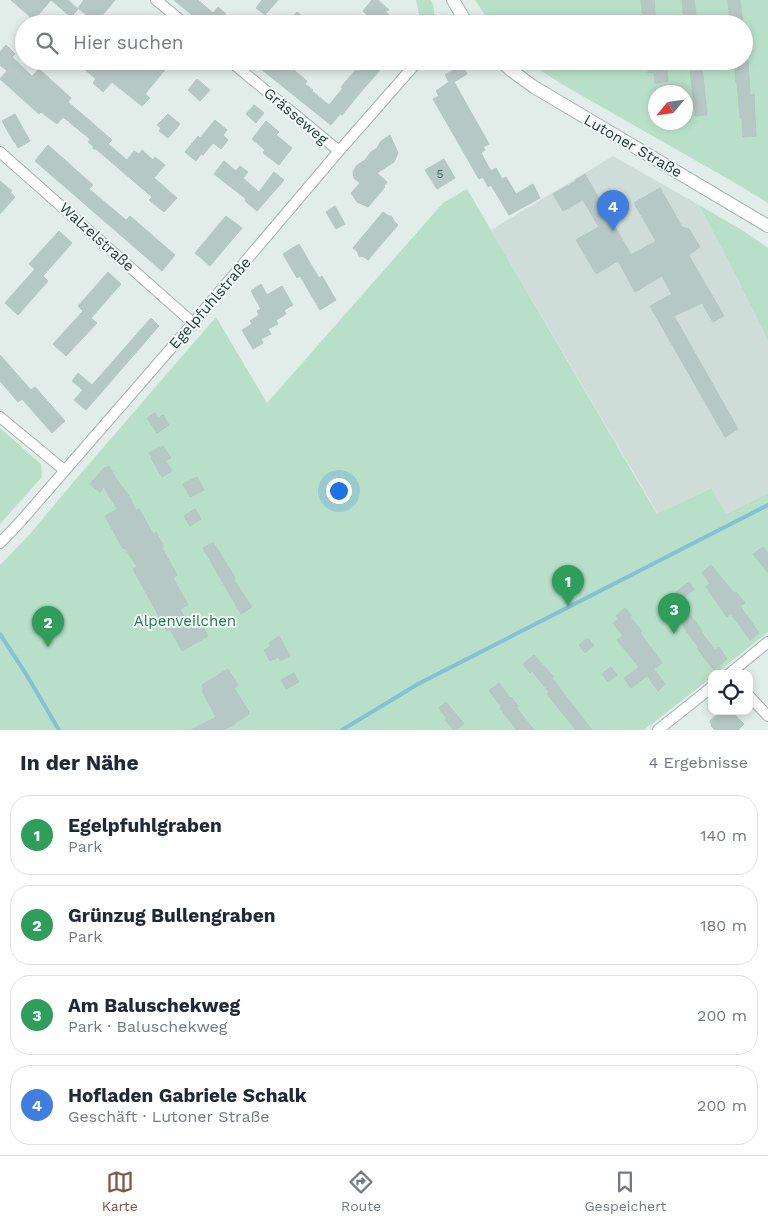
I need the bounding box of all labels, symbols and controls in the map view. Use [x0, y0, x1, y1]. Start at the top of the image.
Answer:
search box [15, 15, 753, 70]
icon: search [33, 29, 61, 57]
text: Hier suchen [73, 31, 184, 54]
street label: Grässeweg [260, 84, 332, 148]
north arrow [648, 85, 693, 130]
street label: Lutoner Straße [581, 111, 685, 181]
house number: 5 [437, 167, 444, 181]
pin: 4 [597, 190, 629, 231]
street label: Walzelstraße [56, 199, 138, 275]
street label: Egelpfuhlstraße [165, 253, 255, 353]
your location [326, 478, 352, 504]
pin: 1 [552, 565, 584, 606]
pin: 3 [658, 593, 690, 634]
pin: 2 [32, 606, 64, 647]
park label: Alpenveilchen [134, 612, 236, 630]
map controls [708, 670, 753, 715]
button: locate [708, 670, 753, 715]
text: In der Nähe [20, 750, 139, 775]
text: 4 Ergebnisse [648, 753, 748, 772]
text: Egelpfuhlgraben [68, 814, 222, 837]
text: 1 [34, 826, 40, 845]
text: 140 m [700, 826, 747, 845]
text: Park [68, 837, 102, 856]
text: Grünzug Bullengraben [68, 904, 275, 927]
text: 2 [32, 916, 42, 935]
text: 180 m [700, 916, 747, 935]
text: Park [68, 927, 102, 946]
text: Am Baluschekweg [68, 994, 240, 1017]
text: 3 [32, 1006, 42, 1025]
text: 200 m [697, 1006, 747, 1025]
text: Park · Baluschekweg [68, 1017, 227, 1036]
text: Hofladen Gabriele Schalk [68, 1084, 307, 1107]
text: 4 [32, 1096, 42, 1115]
text: 200 m [697, 1096, 747, 1115]
text: Geschäft · Lutoner Straße [68, 1107, 270, 1126]
tab: Karte [102, 1168, 138, 1214]
tab: Route [341, 1168, 381, 1214]
tab: Gespeichert [584, 1168, 666, 1214]

